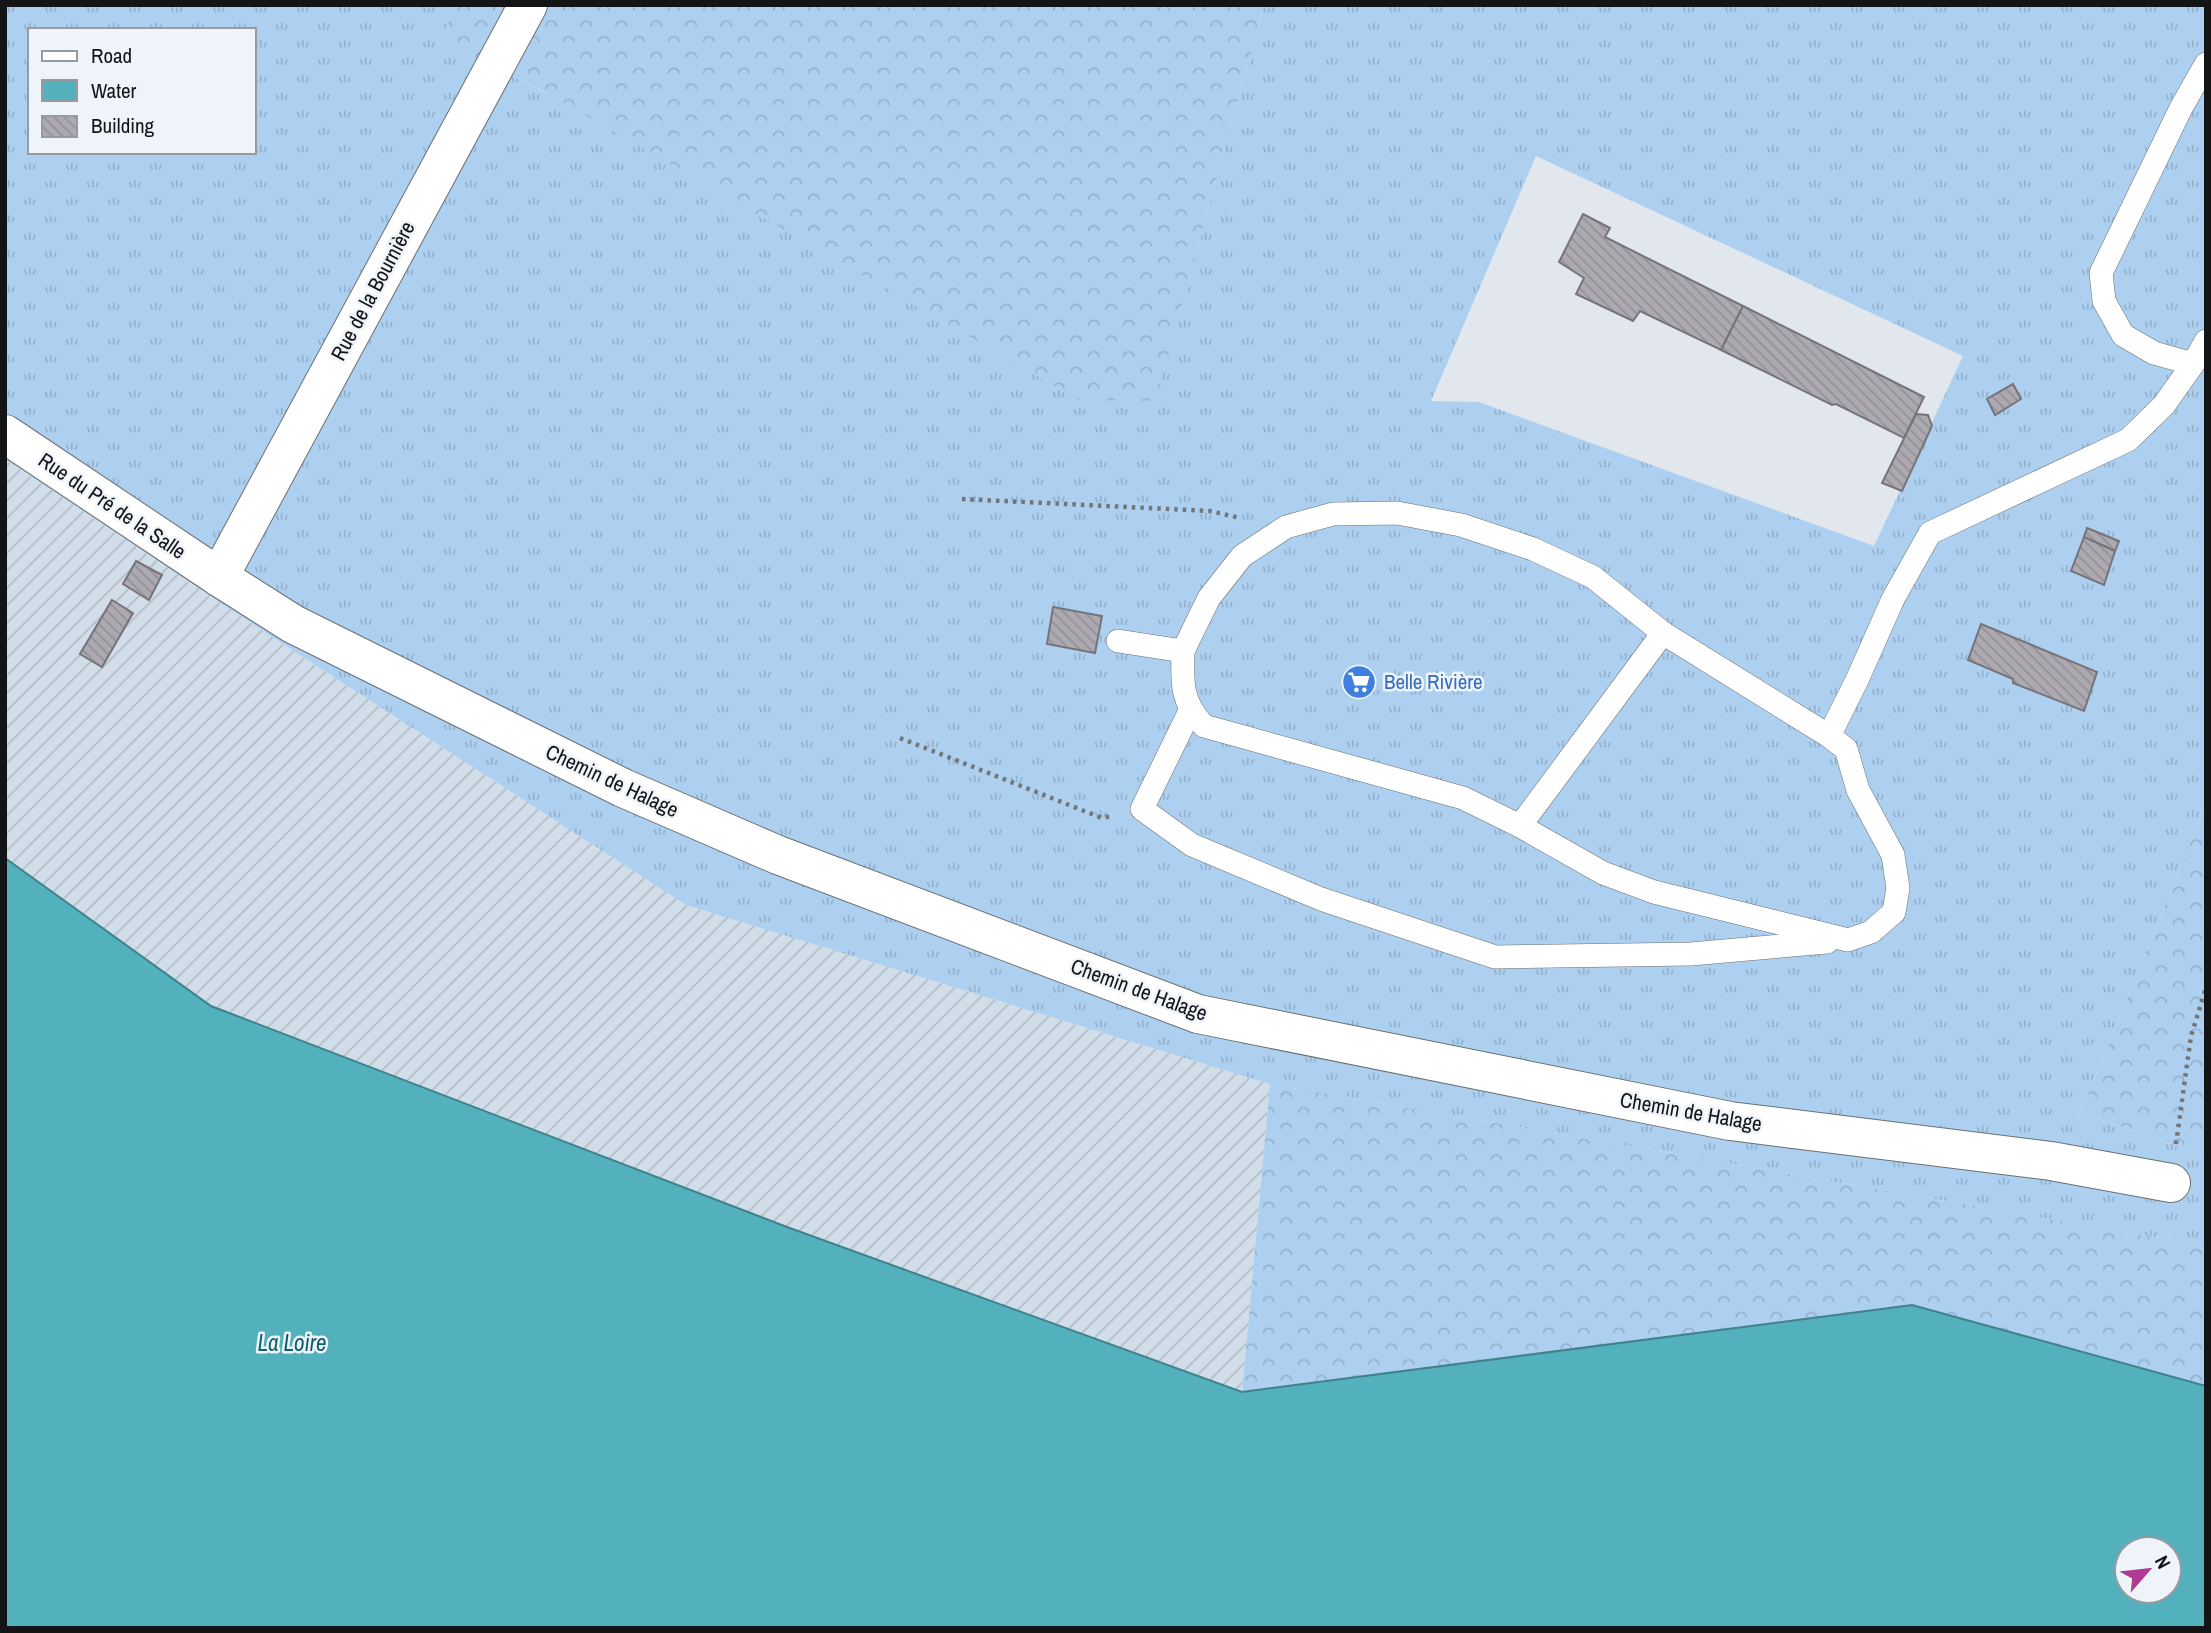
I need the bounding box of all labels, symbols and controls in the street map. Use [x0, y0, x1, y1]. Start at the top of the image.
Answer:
legend [28, 28, 256, 154]
text: Road [91, 41, 132, 70]
text: Water [91, 76, 137, 105]
text: Building [91, 111, 155, 140]
street label: Rue de la Bournière [324, 216, 422, 366]
street label: Rue du Pré de la Salle [33, 445, 192, 566]
supermarket icon: Belle Rivière [1340, 663, 1378, 701]
place label: Belle Rivière [1384, 667, 1483, 696]
street label: Chemin de Halage [541, 737, 683, 824]
street label: Chemin de Halage [1067, 951, 1212, 1028]
street label: Chemin de Halage [1618, 1085, 1764, 1138]
water label: La Loire [257, 1327, 327, 1358]
north arrow [2113, 1535, 2183, 1605]
text: N [2149, 1551, 2177, 1573]

